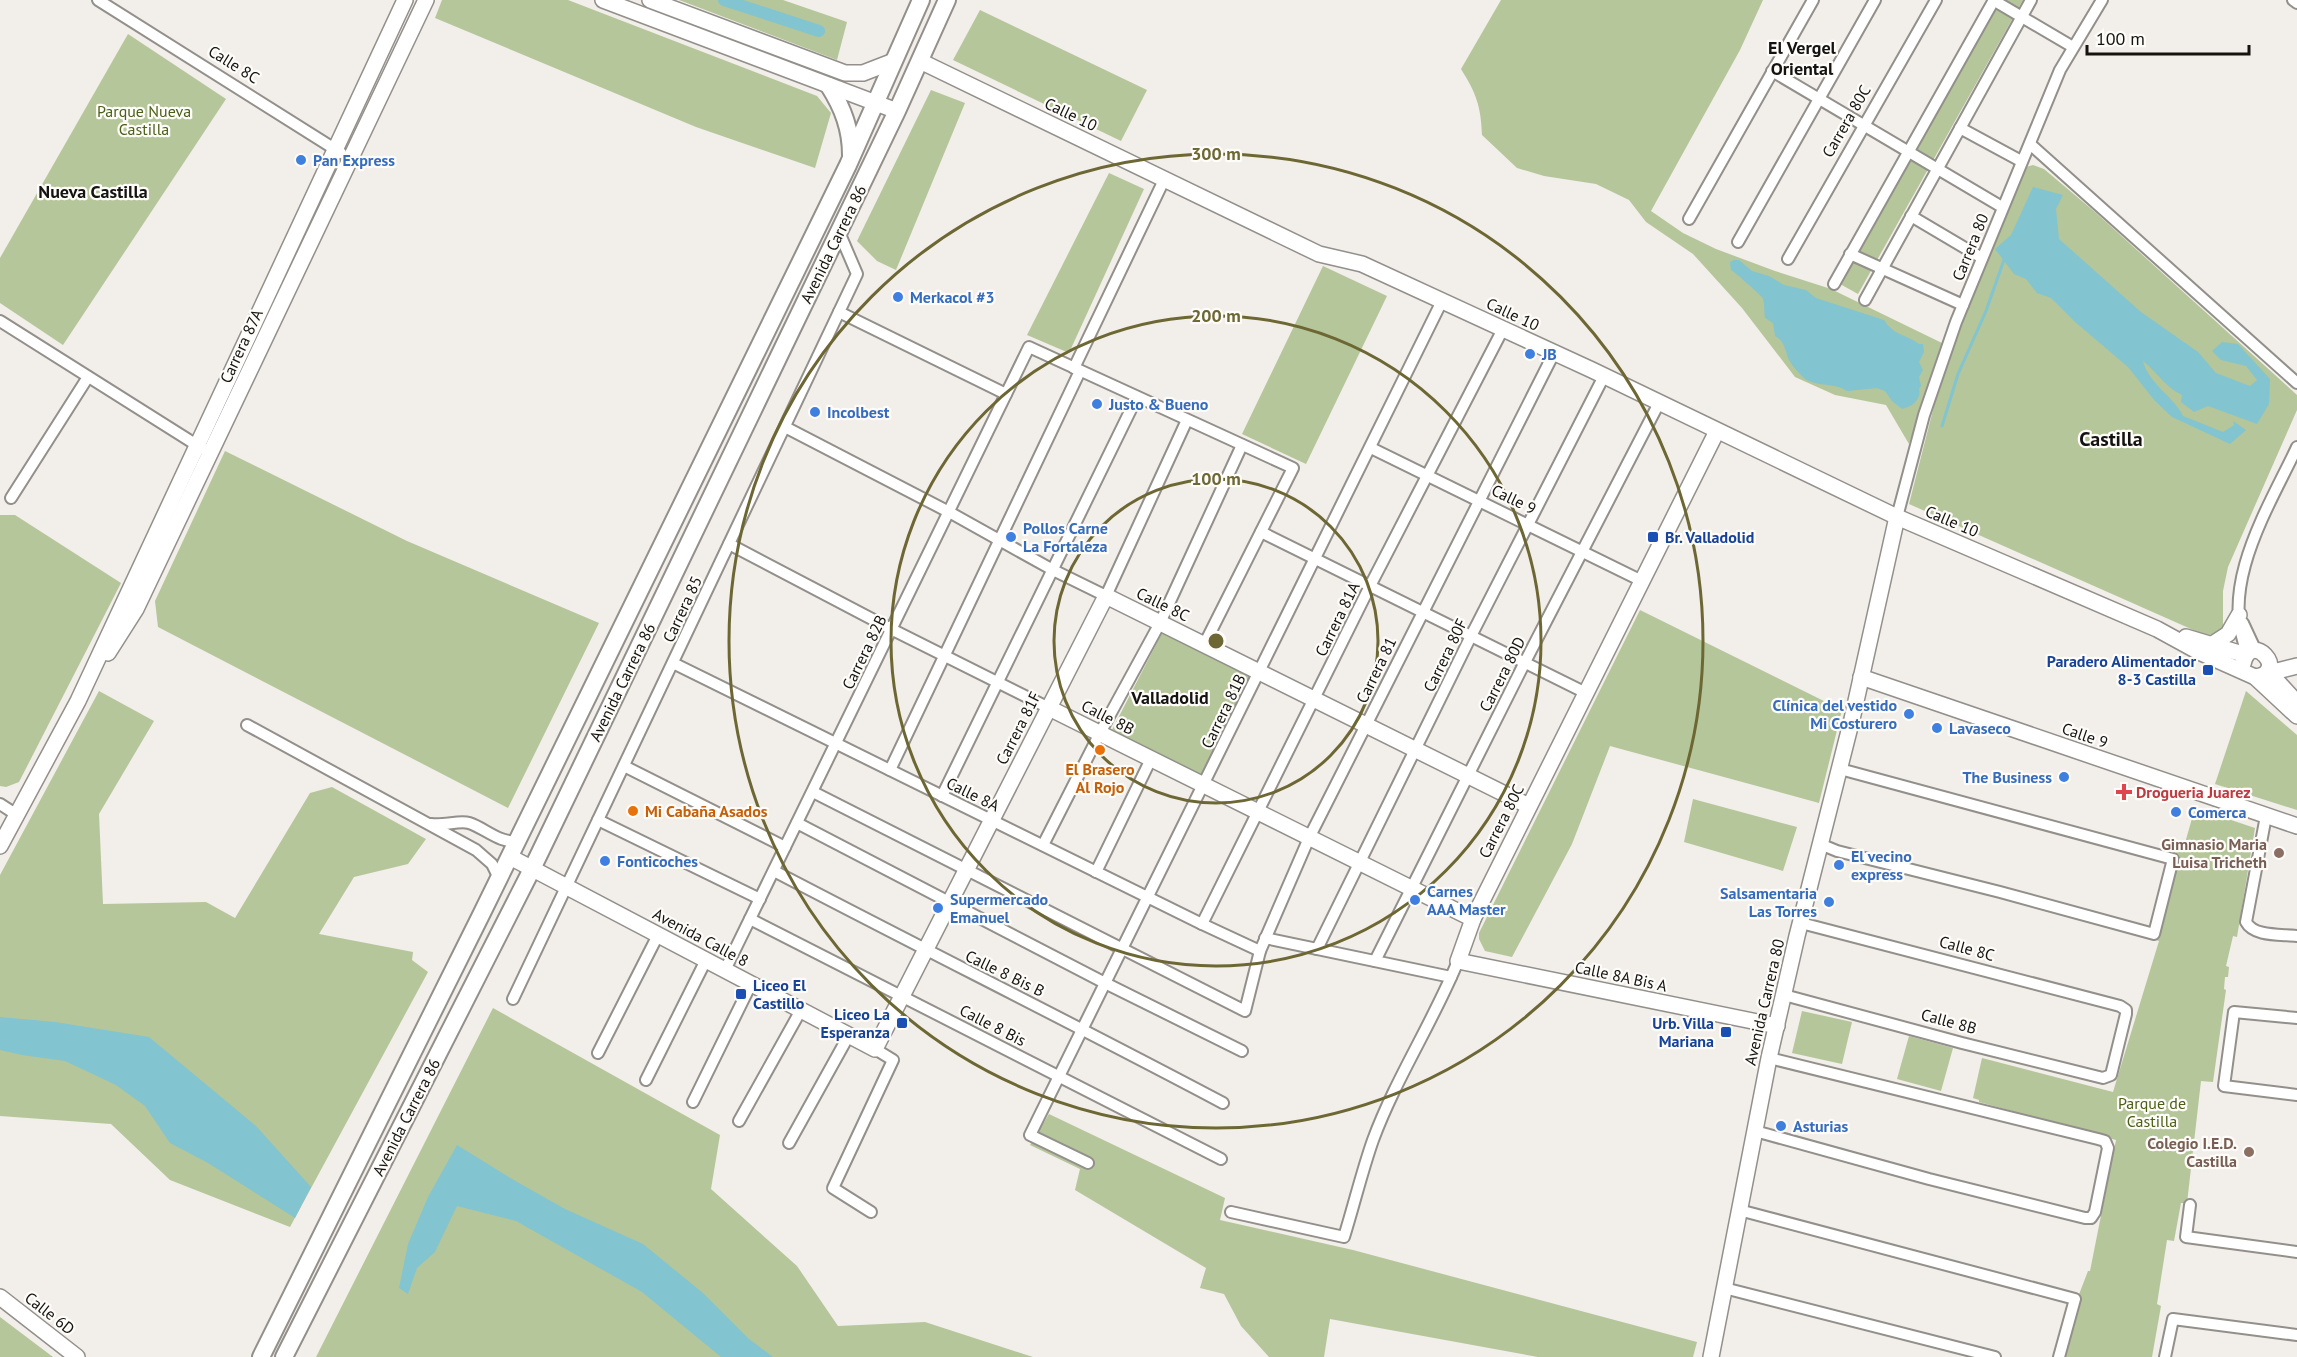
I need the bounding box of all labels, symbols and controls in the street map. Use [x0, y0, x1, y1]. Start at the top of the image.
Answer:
scale bar [2087, 18, 2249, 56]
text: 100 m [2096, 27, 2145, 50]
district label: El Vergel Oriental [1768, 36, 1837, 80]
street label: Calle 8C [205, 41, 263, 87]
street label: Carrera 80C [1817, 81, 1875, 161]
street label: Calle 10 [1041, 93, 1101, 135]
park label: Parque Nueva Castilla [97, 101, 191, 139]
text: 300 m [1191, 142, 1241, 165]
place label: Pan Express [313, 150, 395, 170]
marker: Pan Express [294, 153, 308, 167]
district label: Nueva Castilla [38, 180, 148, 203]
street label: Avenida Carrera 86 [796, 182, 870, 306]
street label: Carrera 80 [1947, 210, 1993, 284]
place label: Merkacol #3 [910, 287, 994, 307]
marker: Merkacol #3 [891, 290, 905, 304]
street label: Calle 10 [1483, 293, 1543, 335]
text: 200 m [1191, 304, 1241, 327]
street label: Carrera 87A [215, 305, 267, 386]
place label: JB [1541, 344, 1557, 364]
marker: JB [1523, 347, 1537, 361]
place label: Justo & Bueno [1108, 394, 1209, 414]
marker: Justo & Bueno [1090, 397, 1104, 411]
place label: Incolbest [827, 402, 890, 422]
marker: Incolbest [808, 405, 822, 419]
district label: Castilla [2079, 426, 2143, 452]
text: 100 m [1191, 467, 1241, 490]
street label: Calle 9 [1488, 480, 1540, 518]
street label: Calle 10 [1922, 501, 1982, 541]
place label: Pollos Carne La Fortaleza [1023, 518, 1108, 556]
place label: Br. Valladolid [1665, 527, 1754, 547]
marker: Pollos Carne La Fortaleza [1004, 530, 1018, 544]
marker: Br. Valladolid [1646, 530, 1660, 544]
street label: Carrera 85 [658, 573, 706, 645]
street label: Carrera 81A [1310, 578, 1364, 659]
street label: Calle 8C [1133, 583, 1193, 625]
street label: Carrera 82B [837, 612, 891, 692]
street label: Carrera 80F [1419, 615, 1471, 695]
street label: Avenida Carrera 86 [585, 620, 659, 744]
centre of rings [1206, 631, 1226, 651]
street label: Carrera 80D [1475, 633, 1529, 715]
street label: Carrera 81 [1351, 634, 1401, 706]
place label: Paradero Alimentador 8-3 Castilla [2047, 651, 2196, 689]
marker: Paradero Alimentador 8-3 Castilla [2201, 663, 2215, 677]
street label: Carrera 81B [1196, 671, 1250, 751]
district label: Valladolid [1130, 686, 1209, 709]
street label: Carrera 81F [991, 688, 1045, 768]
street label: Calle 8B [1078, 695, 1138, 739]
place label: Clínica del vestido Mi Costurero [1772, 695, 1897, 733]
marker: Clínica del vestido Mi Costurero [1902, 707, 1916, 721]
place label: Lavaseco [1949, 718, 2011, 738]
street label: Calle 9 [2059, 718, 2111, 752]
marker: Lavaseco [1930, 721, 1944, 735]
marker: El Brasero Al Rojo [1093, 743, 1107, 757]
place label: El Brasero Al Rojo [1065, 759, 1135, 797]
place label: The Business [1963, 767, 2052, 787]
marker: The Business [2057, 770, 2071, 784]
street label: Calle 8A [943, 773, 1003, 816]
street label: Carrera 80C [1474, 781, 1528, 861]
place label: Drogueria Juarez [2136, 782, 2251, 802]
marker: Drogueria Juarez [2117, 785, 2131, 799]
place label: Mi Cabaña Asados [645, 801, 768, 821]
place label: Comerca [2188, 802, 2247, 822]
marker: Mi Cabaña Asados [626, 804, 640, 818]
marker: Comerca [2169, 805, 2183, 819]
place label: Gimnasio Maria Luisa Tricheth [2161, 834, 2267, 872]
place label: El vecino express [1851, 846, 1912, 884]
marker: Gimnasio Maria Luisa Tricheth [2272, 846, 2286, 860]
place label: Fonticoches [617, 851, 698, 871]
marker: Fonticoches [598, 854, 612, 868]
marker: El vecino express [1832, 858, 1846, 872]
place label: Carnes AAA Master [1427, 881, 1506, 919]
place label: Salsamentaria Las Torres [1720, 883, 1817, 921]
place label: Supermercado Emanuel [950, 889, 1049, 927]
marker: Carnes AAA Master [1408, 893, 1422, 907]
marker: Salsamentaria Las Torres [1822, 895, 1836, 909]
marker: Supermercado Emanuel [931, 901, 945, 915]
street label: Avenida Calle 8 [650, 903, 752, 971]
street label: Calle 8C [1937, 931, 1997, 965]
street label: Avenida Carrera 80 [1740, 937, 1788, 1067]
street label: Calle 8 Bis B [962, 945, 1048, 1001]
street label: Calle 8A Bis A [1573, 956, 1670, 996]
place label: Liceo El Castillo [753, 975, 806, 1013]
marker: Liceo El Castillo [734, 987, 748, 1001]
street label: Calle 8 Bis [956, 1000, 1030, 1050]
place label: Liceo La Esperanza [821, 1004, 890, 1042]
street label: Calle 8B [1919, 1004, 1979, 1038]
place label: Urb. Villa Mariana [1652, 1013, 1714, 1051]
marker: Liceo La Esperanza [895, 1016, 909, 1030]
marker: Urb. Villa Mariana [1719, 1025, 1733, 1039]
street label: Avenida Carrera 86 [368, 1055, 444, 1179]
park label: Parque de Castilla [2118, 1093, 2186, 1131]
place label: Asturias [1793, 1116, 1848, 1136]
marker: Asturias [1774, 1119, 1788, 1133]
place label: Colegio I.E.D. Castilla [2147, 1133, 2237, 1171]
marker: Colegio I.E.D. Castilla [2242, 1145, 2256, 1159]
street label: Calle 6D [21, 1287, 79, 1339]

